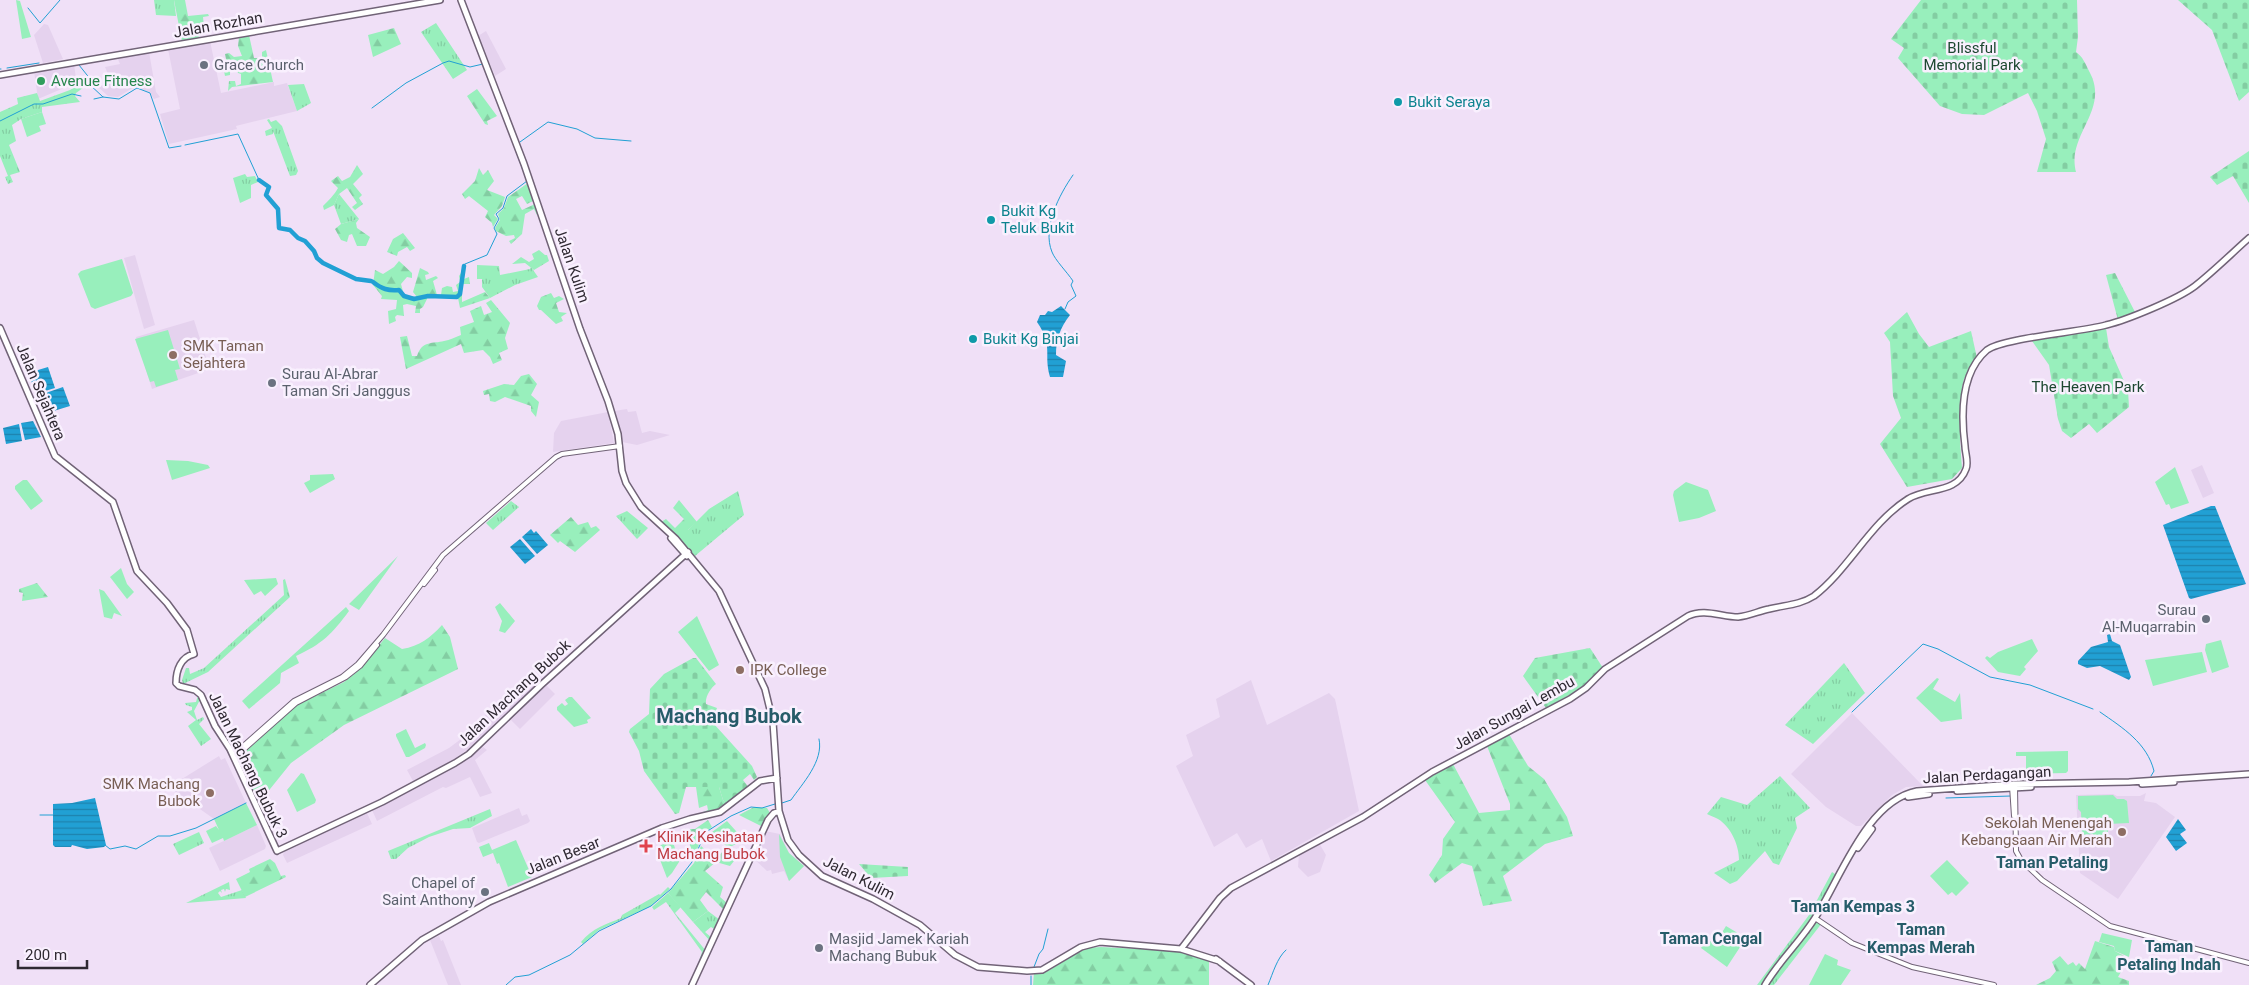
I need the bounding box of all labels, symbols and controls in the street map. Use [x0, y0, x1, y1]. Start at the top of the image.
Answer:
street label: Jalan Rozhan [172, 8, 264, 42]
park label: Blissful Memorial Park [1923, 39, 2021, 74]
place label: Grace Church [214, 56, 304, 74]
marker: Grace Church [198, 59, 210, 71]
place label: Avenue Fitness [51, 72, 152, 90]
marker: Avenue Fitness [35, 75, 47, 87]
place label: Bukit Seraya [1408, 93, 1490, 111]
marker: Bukit Seraya [1392, 96, 1404, 108]
place label: Bukit Kg Teluk Bukit [1001, 202, 1074, 237]
marker: Bukit Kg Teluk Bukit [985, 214, 997, 226]
street label: Jalan Kulim [551, 225, 593, 305]
place label: Bukit Kg Binjai [983, 330, 1079, 348]
marker: Bukit Kg Binjai [967, 333, 979, 345]
place label: SMK Taman Sejahtera [183, 337, 264, 372]
street label: Jalan Sejahtera [13, 341, 69, 443]
marker: SMK Taman Sejahtera [167, 349, 179, 361]
place label: Surau Al-Abrar Taman Sri Janggus [282, 365, 411, 400]
marker: Surau Al-Abrar Taman Sri Janggus [266, 377, 278, 389]
park label: The Heaven Park [2032, 378, 2145, 396]
place label: Surau Al-Muqarrabin [2102, 601, 2196, 636]
marker: Surau Al-Muqarrabin [2200, 613, 2212, 625]
street label: Jalan Machang Bubok [454, 636, 575, 750]
place label: IPK College [750, 661, 827, 679]
marker: IPK College [734, 664, 746, 676]
street label: Jalan Sungai Lembu [1450, 672, 1578, 754]
street label: Jalan Machang Bubuk 3 [205, 689, 291, 841]
district label: Machang Bubok [656, 704, 802, 728]
street label: Jalan Perdagangan [1922, 763, 2052, 787]
place label: SMK Machang Bubok [103, 775, 200, 810]
marker: SMK Machang Bubok [204, 787, 216, 799]
place label: Sekolah Menengah Kebangsaan Air Merah [1961, 814, 2112, 849]
marker: Sekolah Menengah Kebangsaan Air Merah [2116, 826, 2128, 838]
place label: Klinik Kesihatan Machang Bubok [657, 828, 766, 863]
street label: Jalan Besar [523, 833, 603, 879]
marker: Klinik Kesihatan Machang Bubok [639, 839, 653, 853]
street label: Jalan Kulim [820, 852, 898, 904]
district label: Taman Petaling [1996, 853, 2108, 872]
place label: Chapel of Saint Anthony [382, 874, 476, 909]
marker: Chapel of Saint Anthony [479, 886, 491, 898]
district label: Taman Kempas 3 [1791, 897, 1915, 916]
district label: Taman Kempas Merah [1867, 920, 1975, 957]
district label: Taman Cengal [1660, 929, 1762, 948]
place label: Masjid Jamek Kariah Machang Bubuk [829, 930, 969, 965]
district label: Taman Petaling Indah [2117, 937, 2221, 974]
scale bar [18, 938, 86, 970]
marker: Masjid Jamek Kariah Machang Bubuk [813, 942, 825, 954]
text: 200 m [25, 946, 67, 964]

